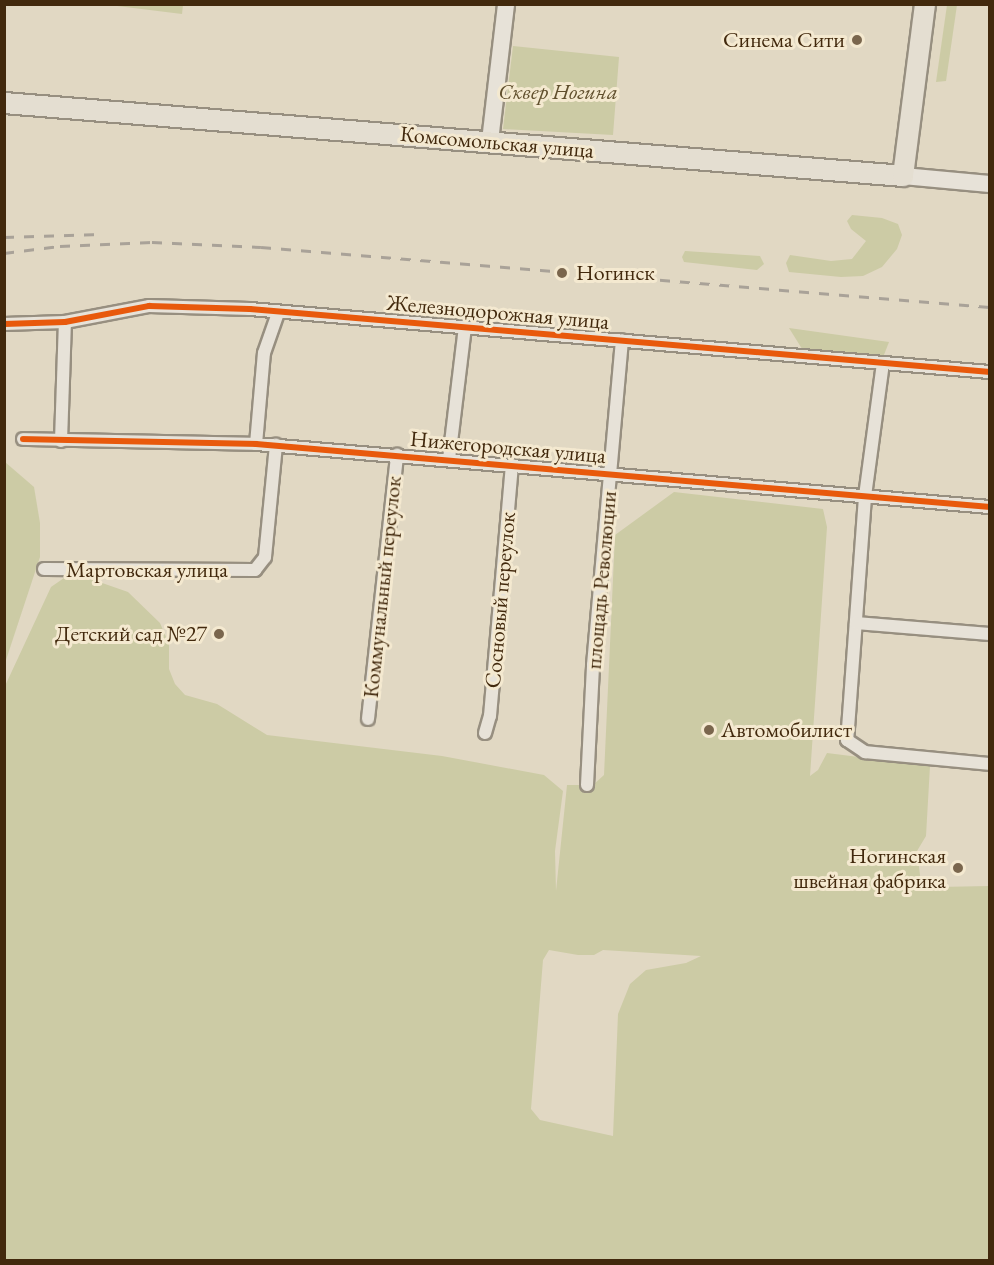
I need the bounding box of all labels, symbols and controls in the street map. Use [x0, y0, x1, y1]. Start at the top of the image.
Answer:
place label: Синема Сити [723, 27, 845, 53]
marker: Синема Сити [850, 33, 864, 47]
park label: Сквер Ногина [498, 79, 618, 105]
street label: Комсомольская улица [399, 120, 595, 164]
place label: Ногинск [576, 260, 655, 286]
marker: Ногинск [553, 264, 571, 282]
street label: Железнодорожная улица [386, 289, 610, 335]
street label: Нижегородская улица [409, 425, 607, 469]
street label: Коммунальный переулок [357, 475, 407, 699]
street label: площадь Революции [580, 490, 622, 670]
street label: Сосновый переулок [479, 511, 521, 689]
street label: Мартовская улица [66, 557, 228, 583]
place label: Детский сад №27 [55, 621, 207, 647]
marker: Детский сад №27 [212, 627, 226, 641]
place label: Автомобилист [721, 717, 852, 743]
marker: Автомобилист [702, 723, 716, 737]
place label: Ногинская швейная фабрика [793, 842, 946, 894]
marker: Ногинская швейная фабрика [951, 861, 965, 875]

